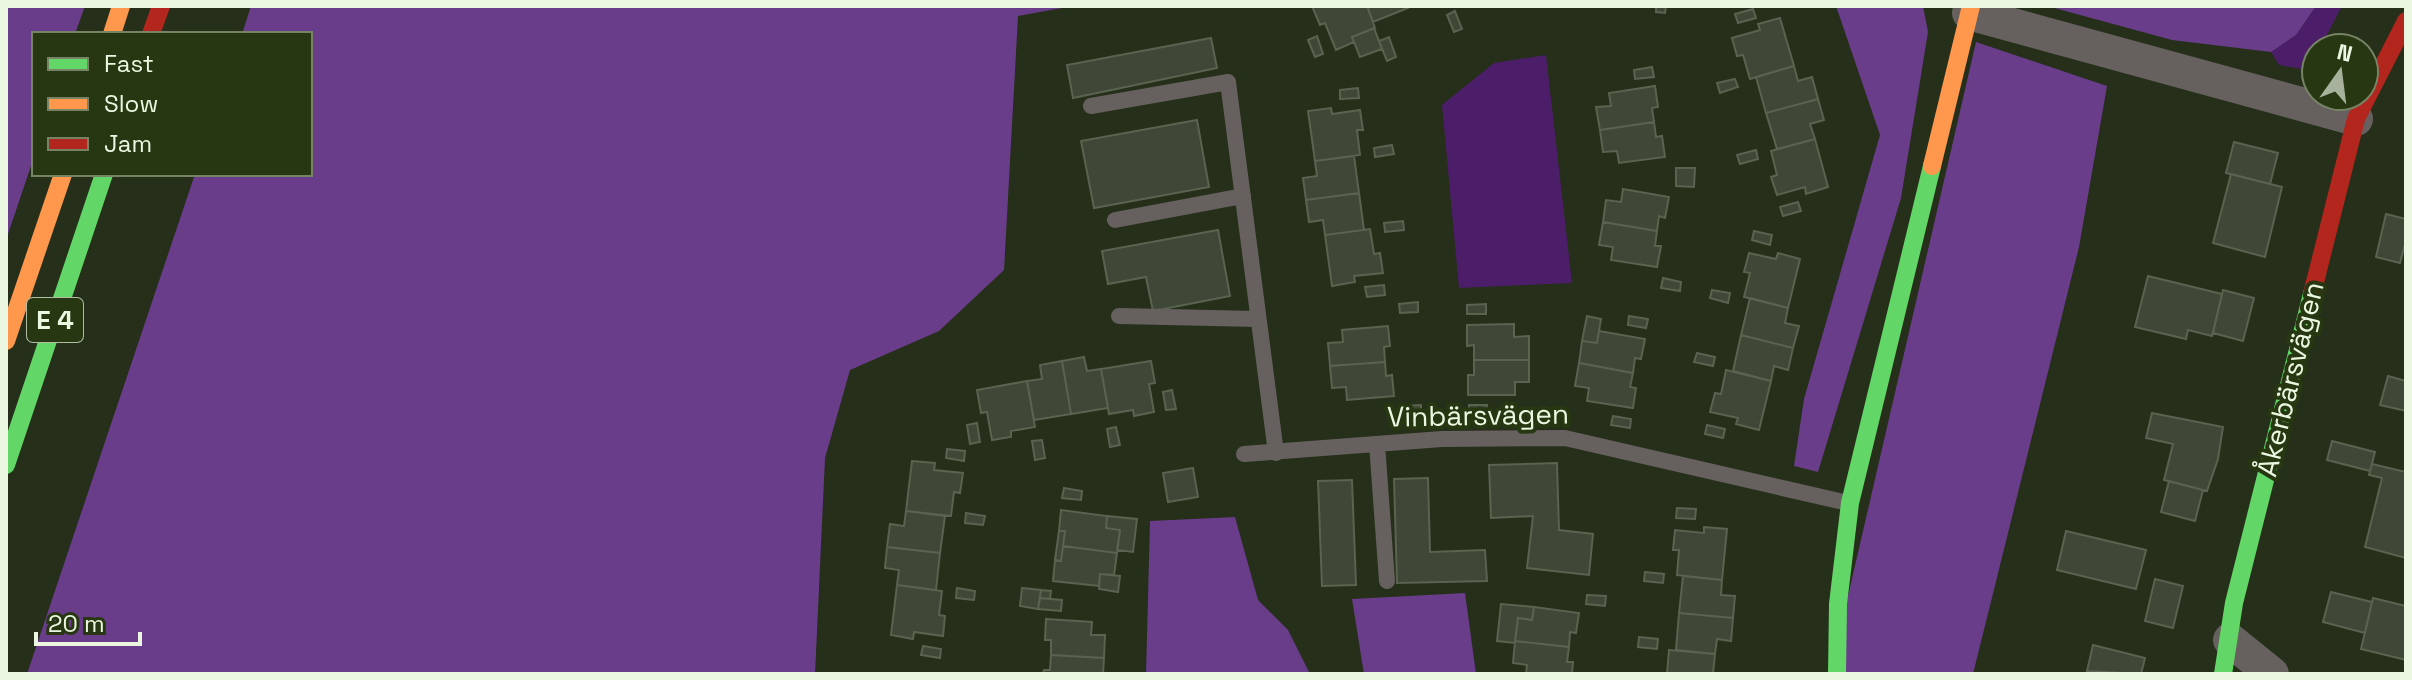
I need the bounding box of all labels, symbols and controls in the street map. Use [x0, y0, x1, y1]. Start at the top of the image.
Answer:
legend [32, 32, 312, 176]
north arrow [2300, 32, 2380, 112]
text: N [2334, 37, 2355, 68]
text: Fast [104, 48, 154, 79]
text: Slow [104, 88, 158, 119]
text: Jam [104, 128, 152, 159]
street label: Åkerbärsvägen [2248, 278, 2332, 480]
road number: E 4 [27, 298, 83, 342]
street label: Vinbärsvägen [1387, 395, 1569, 435]
scale bar [36, 596, 140, 646]
text: 20 m [48, 608, 105, 639]

